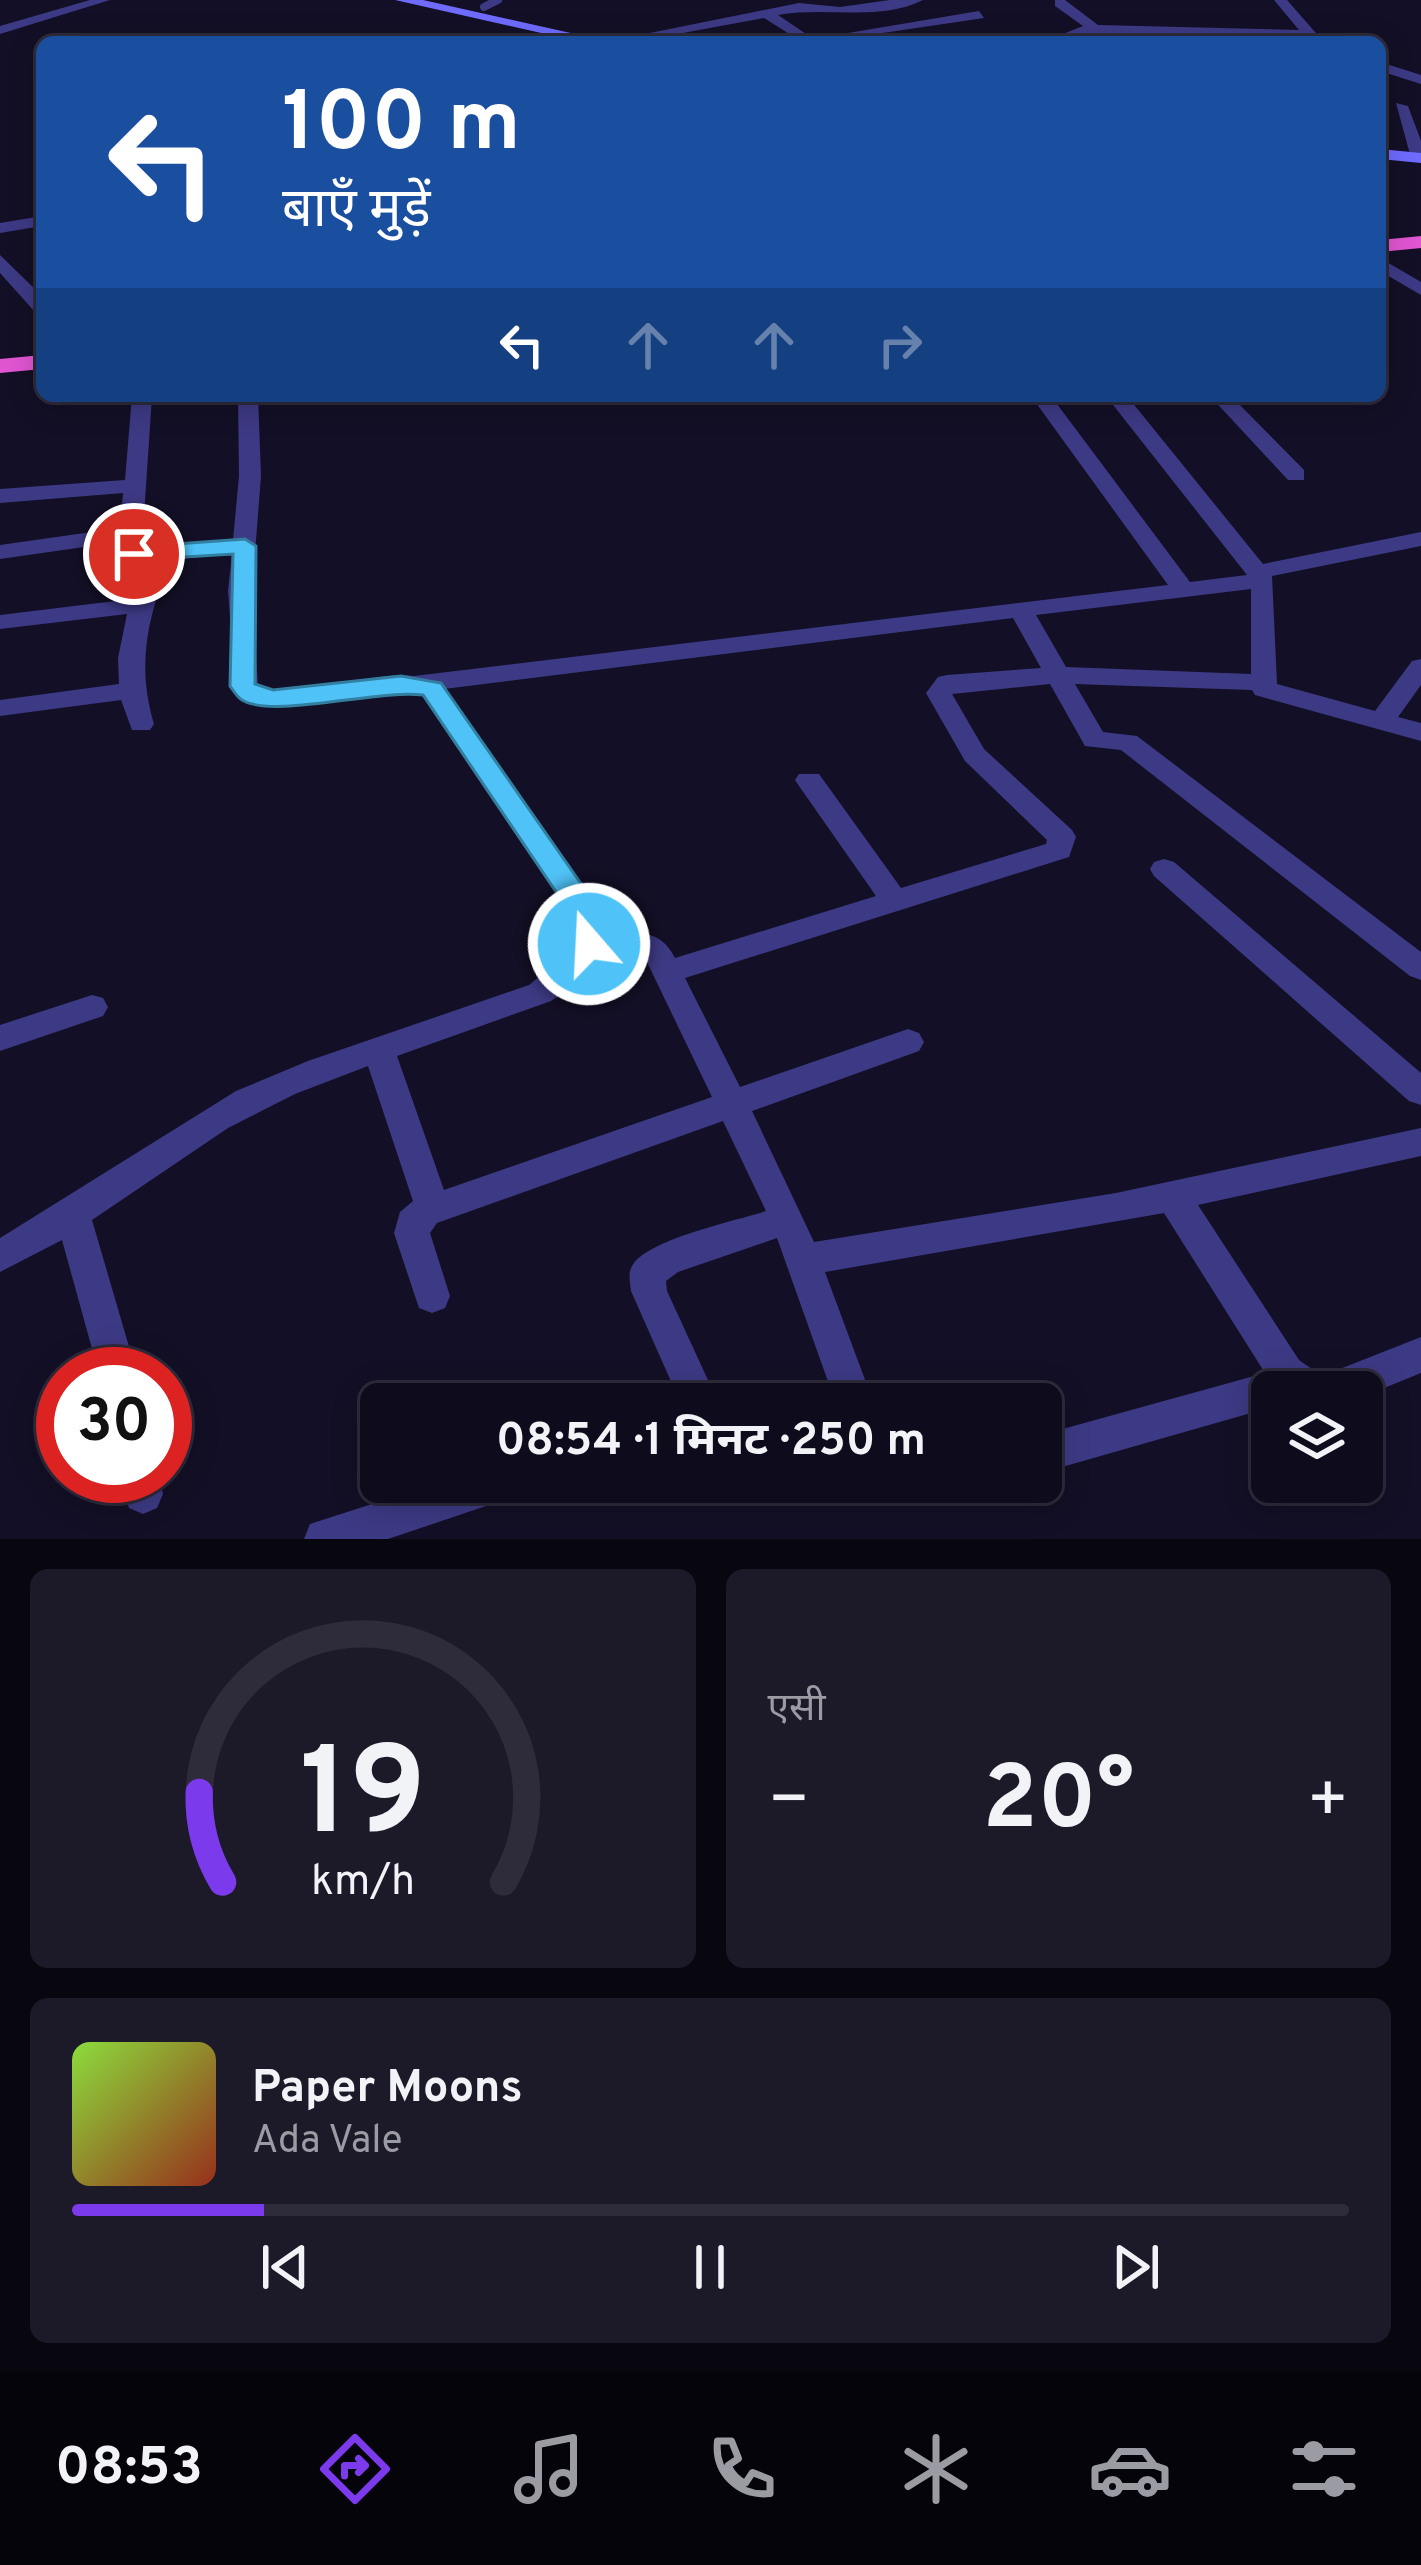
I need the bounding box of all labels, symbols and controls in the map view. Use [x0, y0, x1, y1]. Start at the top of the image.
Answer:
text: 100 m [282, 74, 521, 180]
icon: left [84, 84, 240, 240]
text: बाएँ मुड़ें [282, 178, 431, 247]
icon: left [489, 312, 555, 378]
icon: ahead [615, 312, 681, 378]
icon: ahead [741, 312, 807, 378]
icon: right [867, 312, 933, 378]
pin [83, 503, 185, 605]
icon: arrive [101, 521, 167, 587]
position arrow [526, 881, 652, 1007]
speed limit sign: 30 [36, 1347, 192, 1503]
map controls [1251, 1371, 1383, 1503]
button: layers [1251, 1371, 1383, 1503]
text: 08:54 · 1 मिनट · 250 m [496, 1414, 926, 1471]
text: एसी [768, 1686, 826, 1735]
text: 19 [299, 1721, 426, 1879]
text: 20° [982, 1747, 1134, 1860]
text: − [768, 1762, 810, 1845]
text: + [1306, 1762, 1349, 1845]
text: km/h [311, 1855, 415, 1909]
text: Paper Moons [252, 2061, 523, 2118]
text: Ada Vale [252, 2118, 403, 2167]
icon: previous [252, 2234, 318, 2300]
icon: pause [677, 2234, 743, 2300]
icon: next [1103, 2234, 1169, 2300]
icon: directions [313, 2427, 397, 2511]
icon: music [507, 2427, 591, 2511]
icon: phone [700, 2427, 784, 2511]
icon: climate [894, 2427, 978, 2511]
icon: car [1088, 2427, 1172, 2511]
icon: filters [1282, 2427, 1366, 2511]
text: 08:53 [55, 2435, 203, 2504]

